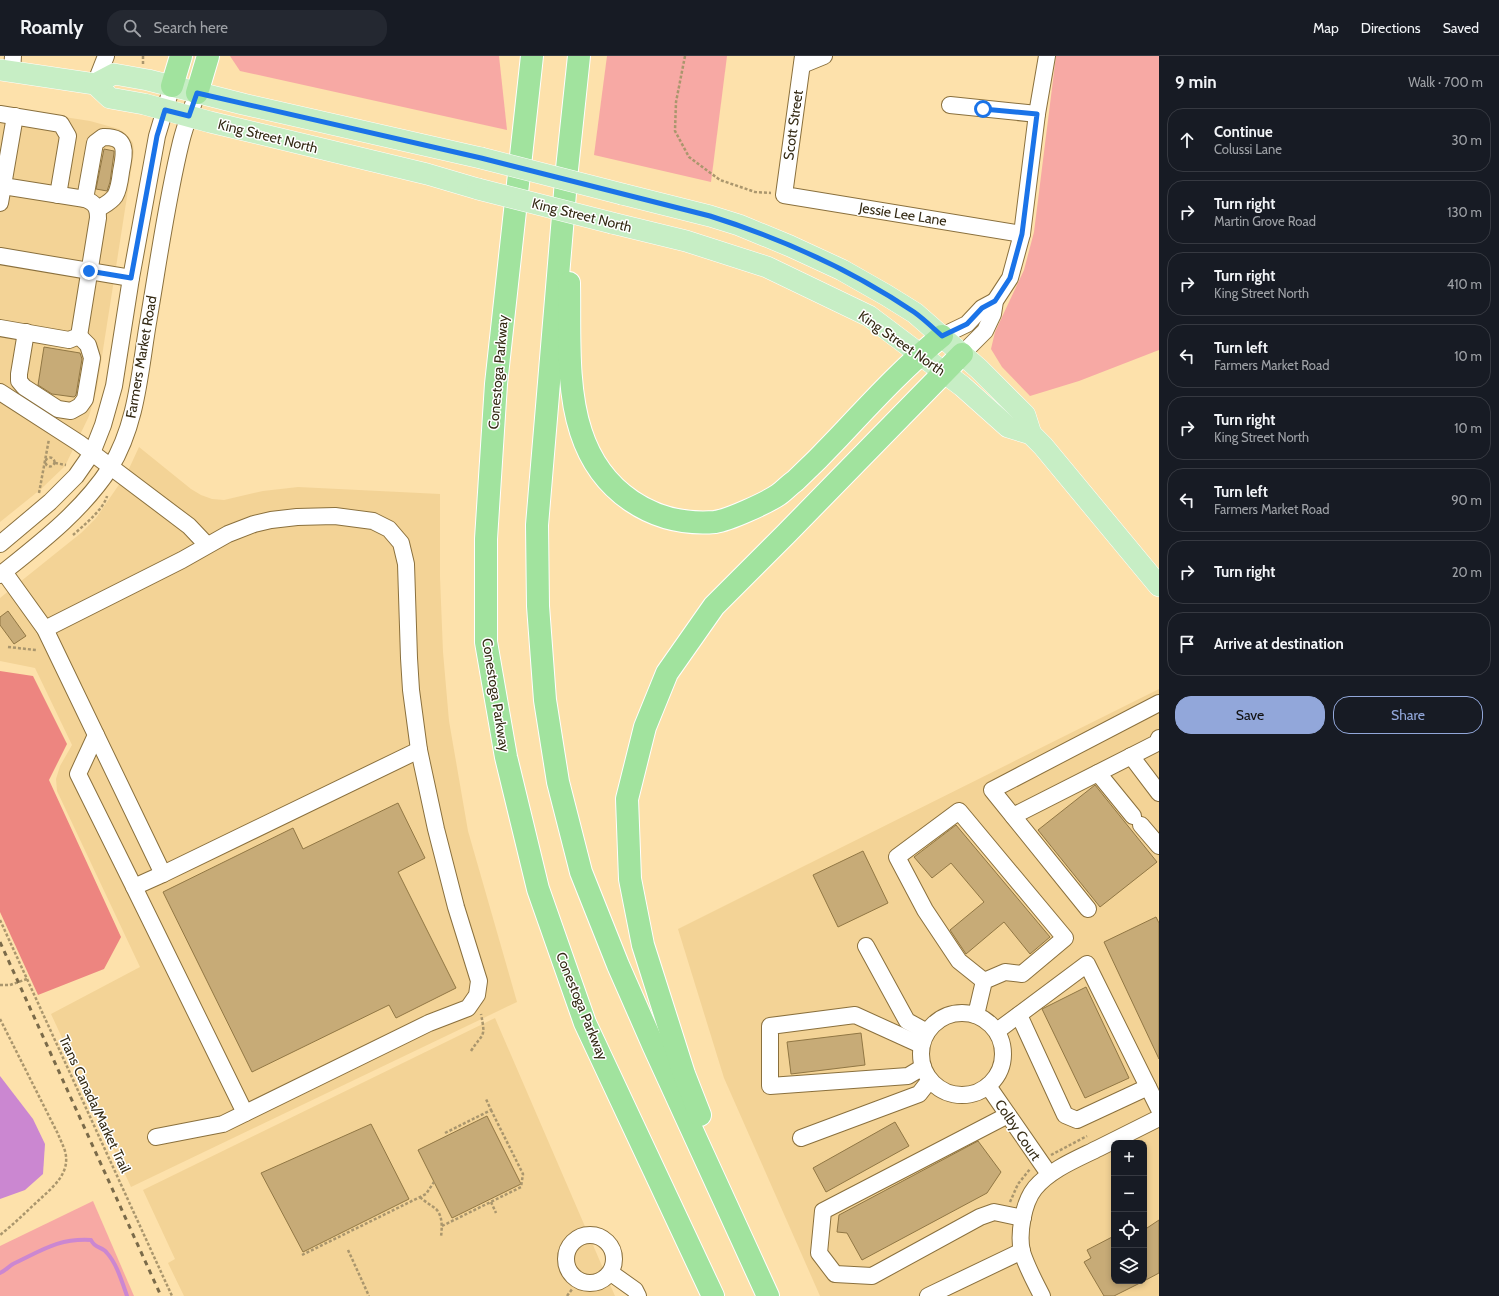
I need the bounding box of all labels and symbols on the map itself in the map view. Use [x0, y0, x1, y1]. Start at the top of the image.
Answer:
street label: Scott Street [779, 89, 807, 161]
route start [974, 100, 992, 118]
street label: King Street North [216, 115, 320, 157]
street label: King Street North [530, 194, 634, 236]
street label: Jessie Lee Lane [857, 198, 948, 230]
route end [80, 262, 98, 280]
street label: Farmers Market Road [121, 294, 161, 420]
street label: King Street North [855, 306, 949, 380]
street label: Conestoga Parkway [484, 314, 512, 430]
street label: Conestoga Parkway [478, 637, 514, 753]
street label: Conestoga Parkway [552, 949, 612, 1063]
street label: Trans Canada/Market Trail [55, 1032, 135, 1176]
street label: Colby Court [991, 1096, 1045, 1164]

